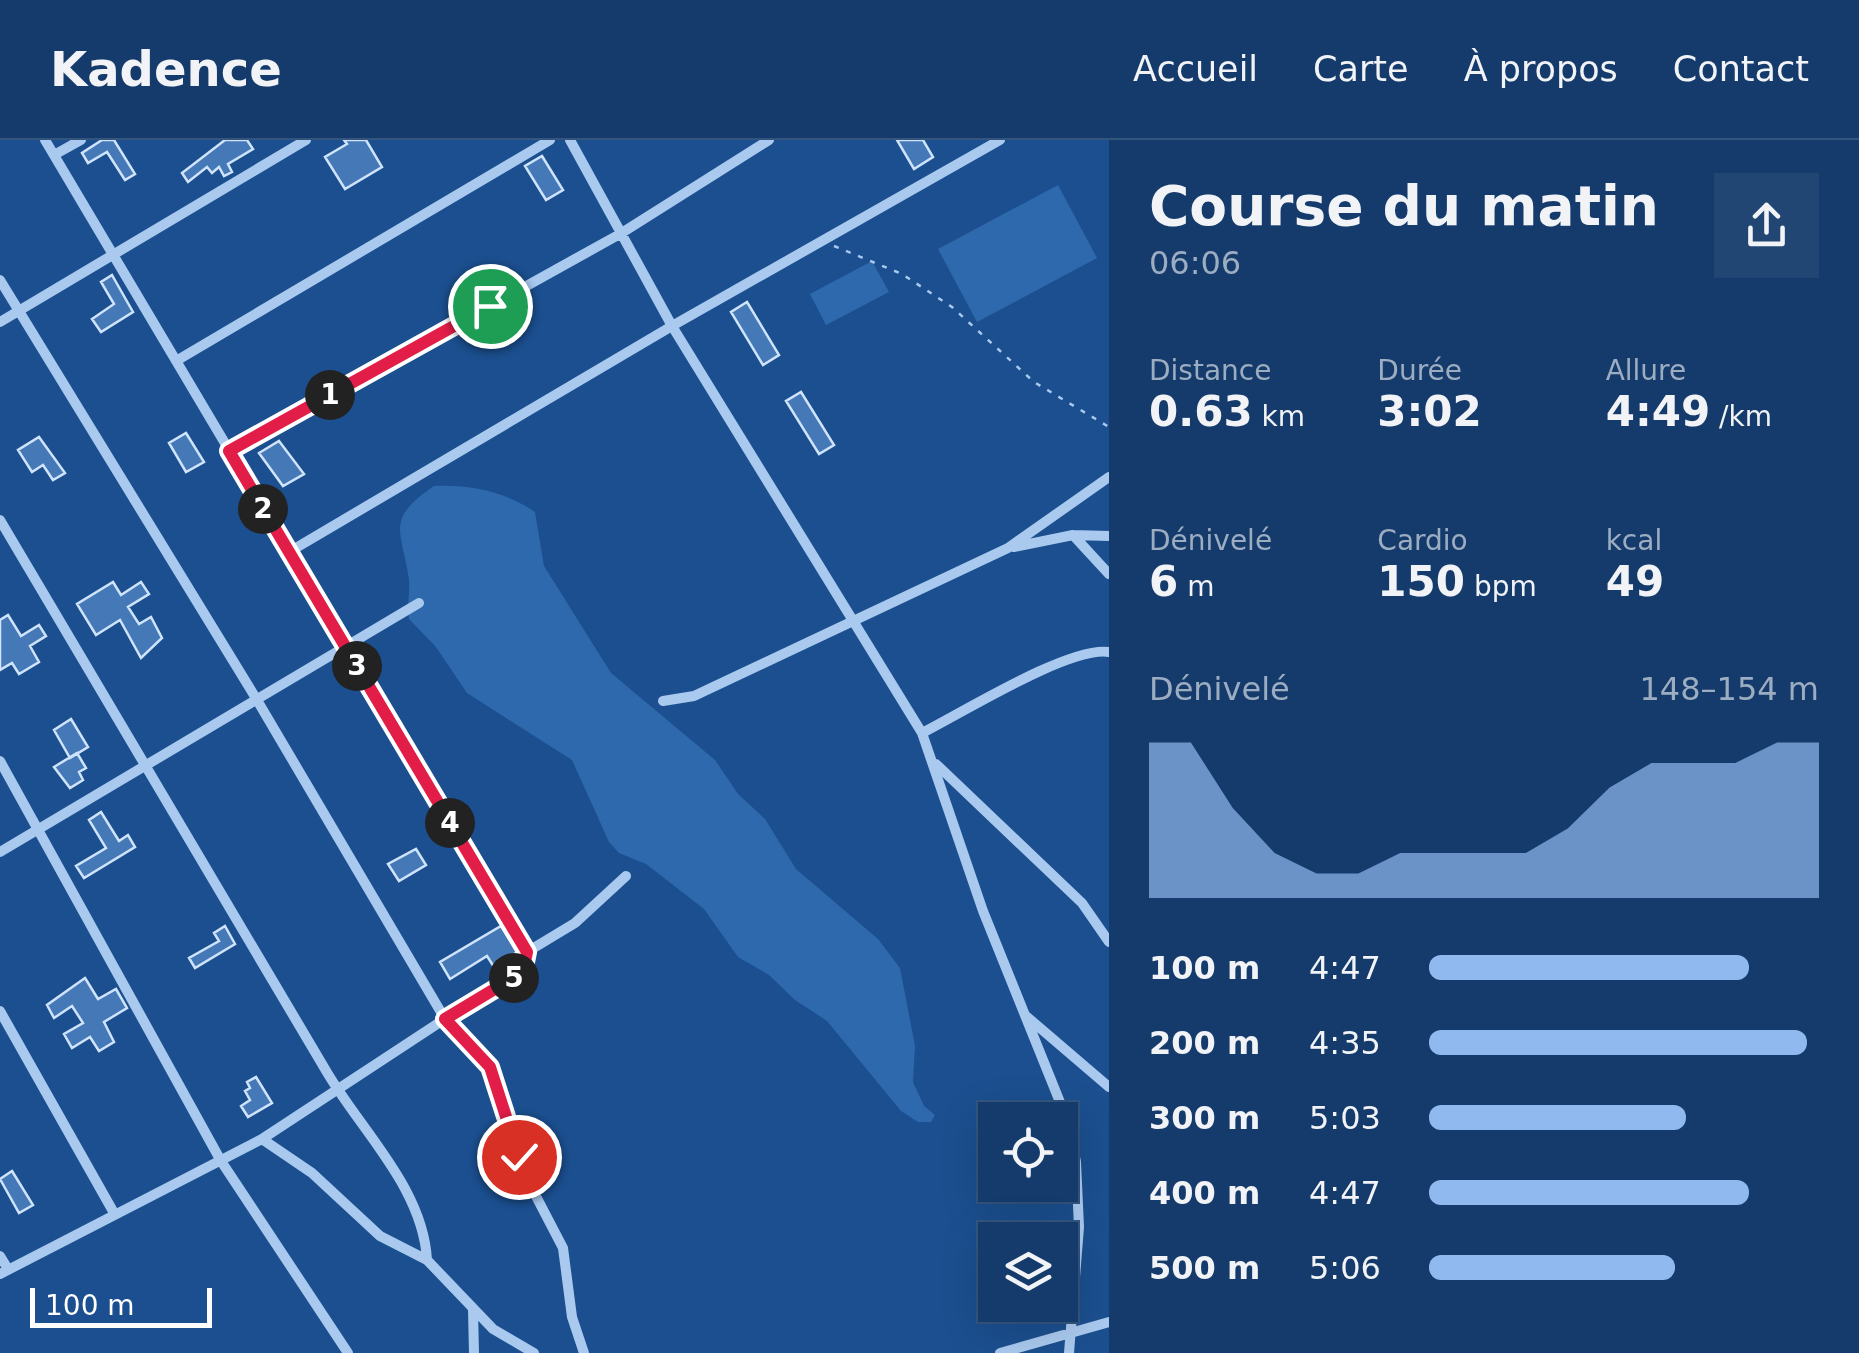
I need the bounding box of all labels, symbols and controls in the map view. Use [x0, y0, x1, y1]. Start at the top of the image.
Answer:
text: Kadence [50, 41, 282, 97]
text: Accueil [1133, 49, 1258, 89]
text: Carte [1313, 49, 1409, 89]
text: À propos [1464, 49, 1618, 89]
text: Contact [1673, 49, 1809, 89]
button: share [1714, 173, 1819, 278]
text: Course du matin [1149, 174, 1659, 238]
text: 06:06 [1149, 244, 1241, 282]
pin [448, 264, 533, 349]
icon: arrive [463, 279, 518, 334]
text: Distance [1149, 354, 1271, 387]
text: Durée [1377, 354, 1462, 387]
text: Allure [1606, 354, 1686, 387]
pin: 1 [305, 370, 355, 420]
text: 1 [320, 378, 340, 411]
text: 0.63 [1149, 387, 1253, 436]
text: 3:02 [1377, 387, 1482, 436]
text: 4:49 [1606, 387, 1710, 436]
text: km [1253, 400, 1305, 433]
text: /km [1710, 400, 1772, 433]
pin: 2 [238, 484, 288, 534]
text: 2 [253, 492, 273, 525]
text: Dénivelé [1149, 524, 1272, 557]
text: Cardio [1377, 524, 1468, 557]
text: kcal [1606, 524, 1662, 557]
text: 6 [1149, 557, 1178, 606]
text: 150 [1377, 557, 1465, 606]
text: 49 [1606, 557, 1664, 606]
text: m [1178, 570, 1214, 603]
text: bpm [1465, 570, 1537, 603]
pin: 3 [332, 641, 382, 691]
text: 3 [347, 649, 367, 682]
text: Dénivelé [1149, 670, 1290, 708]
text: 148–154 m [1640, 670, 1819, 708]
pin: 4 [425, 798, 475, 848]
text: 4 [440, 806, 460, 839]
text: 100 m [1149, 949, 1260, 987]
text: 4:47 [1309, 949, 1381, 987]
pin: 5 [489, 953, 539, 1003]
text: 5 [504, 961, 524, 994]
text: 200 m [1149, 1024, 1260, 1062]
text: 4:35 [1309, 1024, 1381, 1062]
text: 300 m [1149, 1099, 1260, 1137]
text: 5:03 [1309, 1099, 1381, 1137]
map controls [978, 1102, 1078, 1322]
button: locate [978, 1102, 1078, 1202]
pin [477, 1115, 562, 1200]
icon: check [492, 1130, 547, 1185]
text: 400 m [1149, 1174, 1260, 1212]
text: 4:47 [1309, 1174, 1381, 1212]
button: layers [978, 1222, 1078, 1322]
text: 500 m [1149, 1249, 1260, 1287]
text: 5:06 [1309, 1249, 1381, 1287]
scale bar [30, 1283, 212, 1328]
text: 100 m [45, 1289, 135, 1322]

